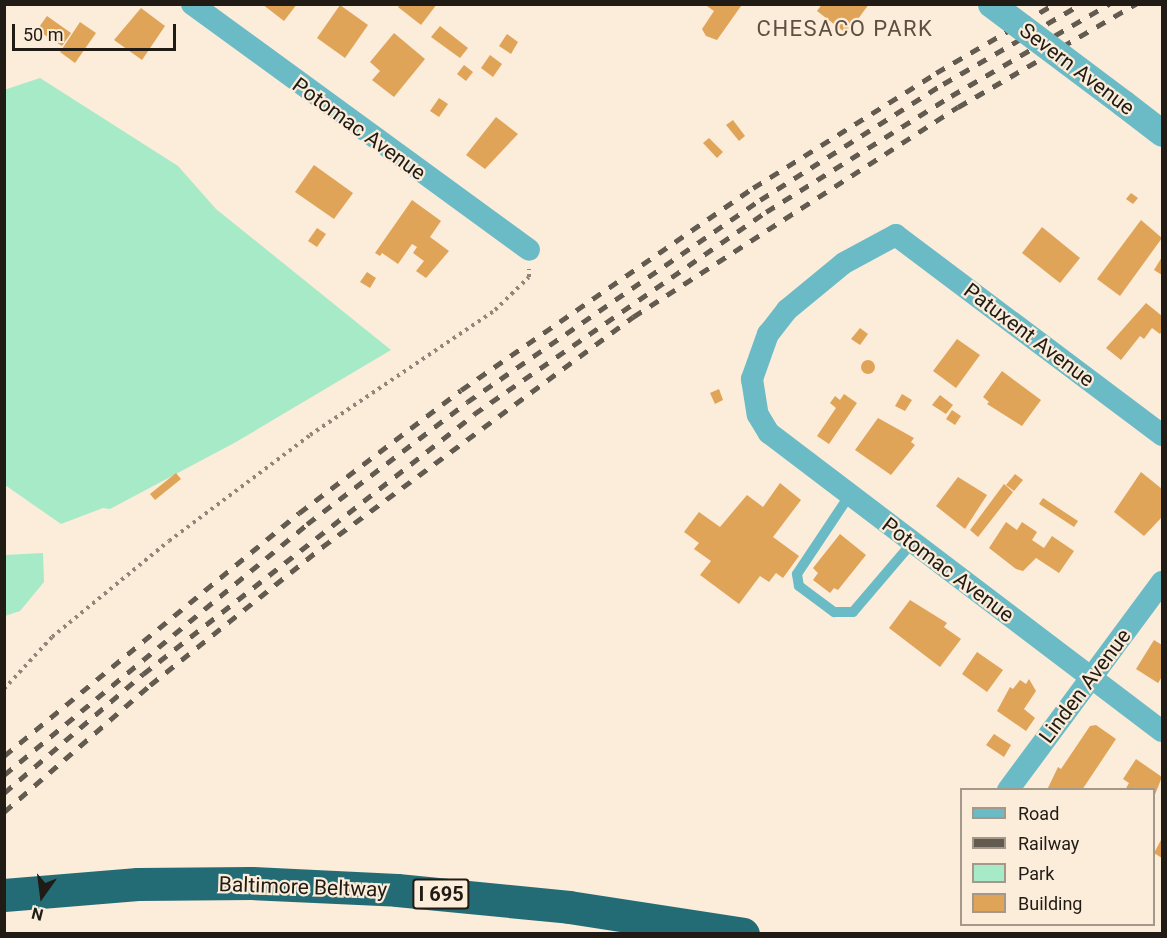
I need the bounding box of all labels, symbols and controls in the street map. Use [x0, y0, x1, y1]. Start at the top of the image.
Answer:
scale bar [15, 12, 178, 50]
district label: CHESACO PARK [757, 16, 933, 42]
street label: Severn Avenue [1015, 18, 1139, 120]
text: 50 m [23, 24, 63, 45]
street label: Potomac Avenue [288, 72, 430, 186]
street label: Patuxent Avenue [959, 278, 1099, 392]
street label: Potomac Avenue [877, 512, 1019, 628]
street label: Linden Avenue [1034, 624, 1136, 748]
legend [960, 788, 1155, 926]
text: Road [1018, 803, 1059, 824]
text: Railway [1018, 833, 1079, 854]
text: Park [1018, 863, 1054, 884]
north arrow [12, 866, 72, 926]
street label: Baltimore Beltway [218, 871, 388, 903]
road number: I 695 [411, 877, 471, 911]
text: Building [1018, 893, 1082, 914]
text: N [30, 903, 45, 925]

